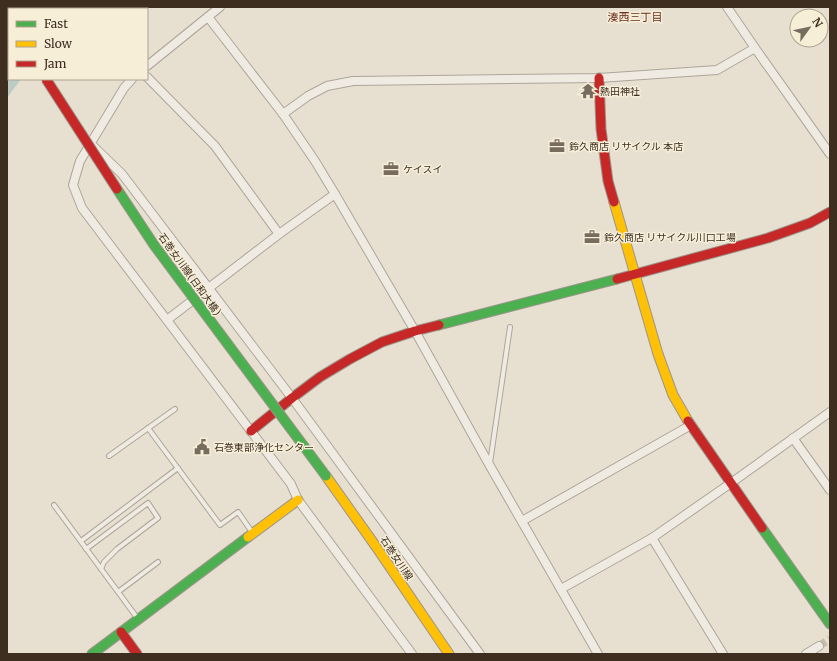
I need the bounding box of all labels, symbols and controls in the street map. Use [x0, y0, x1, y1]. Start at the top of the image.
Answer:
legend [8, 8, 148, 80]
north arrow [789, 8, 829, 48]
district label: 湊西三丁目 [608, 10, 663, 24]
text: N [809, 15, 826, 30]
text: Fast [44, 16, 68, 31]
text: Slow [44, 36, 73, 51]
text: Jam [43, 56, 67, 71]
temple icon: 熱田神社 [579, 82, 597, 100]
place label: 熱田神社 [600, 85, 640, 98]
office icon: 鈴久商店 リサイクル 本店 [548, 137, 566, 155]
place label: 鈴久商店 リサイクル 本店 [569, 140, 683, 153]
office icon: ケイスイ [382, 160, 400, 178]
place label: ケイスイ [403, 163, 443, 176]
office icon: 鈴久商店 リサイクル川口工場 [583, 228, 601, 246]
street label: 石巻女川線(日和大橋) [155, 231, 224, 318]
place label: 鈴久商店 リサイクル川口工場 [604, 231, 736, 244]
public building icon: 石巻東部浄化センター [193, 438, 211, 456]
place label: 石巻東部浄化センター [214, 441, 314, 454]
street label: 石巻女川線 [377, 534, 416, 583]

